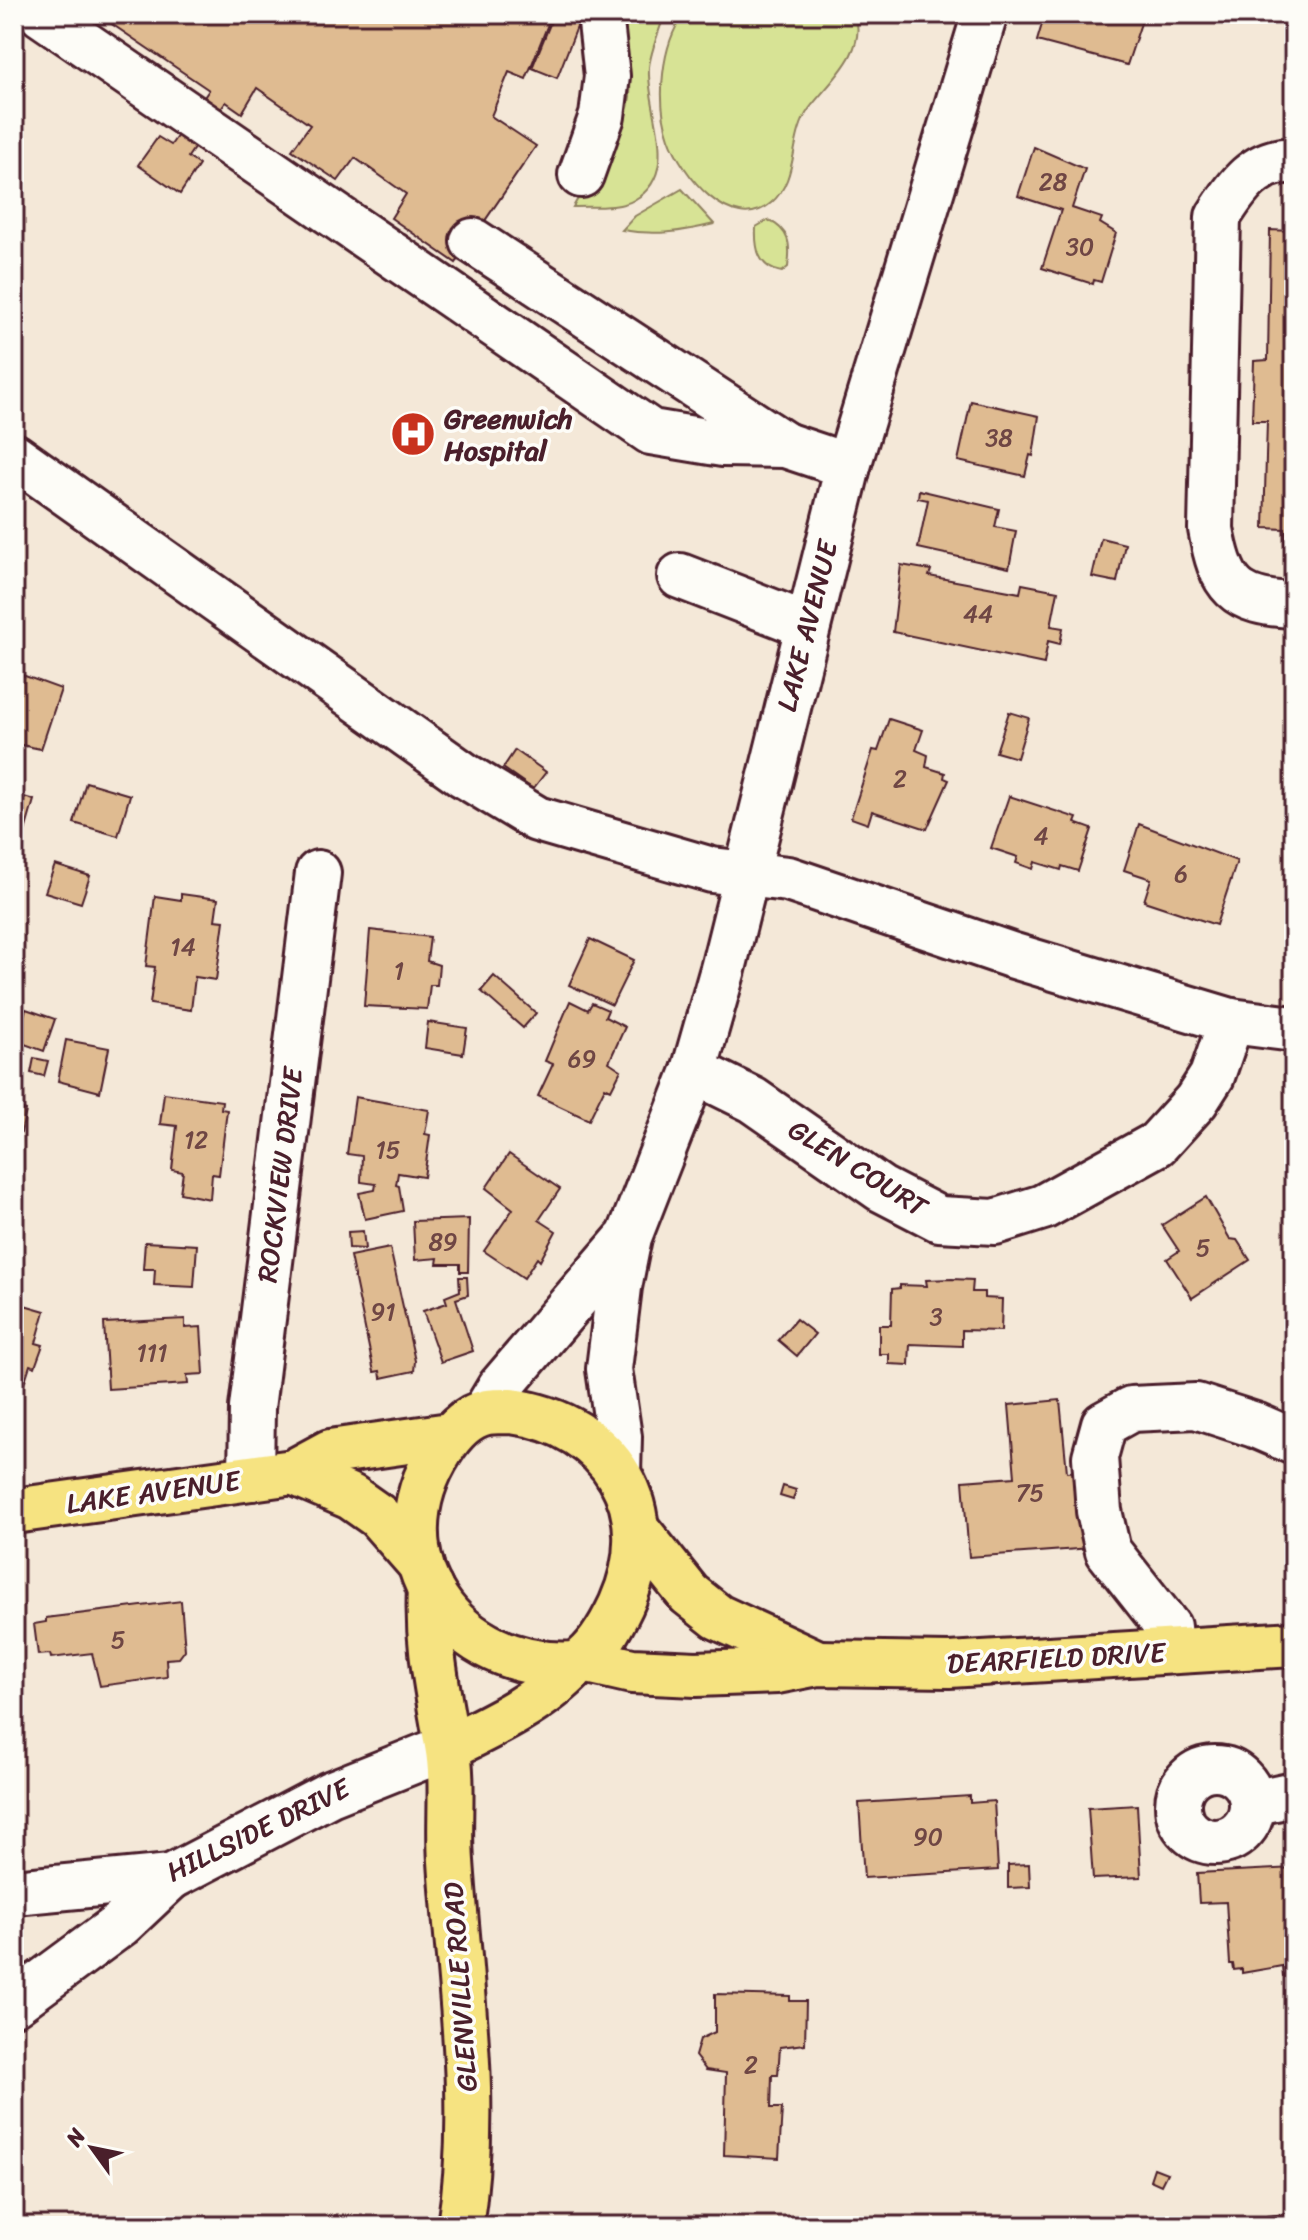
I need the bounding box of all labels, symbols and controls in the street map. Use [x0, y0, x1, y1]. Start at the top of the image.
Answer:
house number: 28 [1039, 161, 1067, 203]
house number: 30 [1066, 226, 1094, 268]
place label: Greenwich Hospital [444, 394, 573, 475]
hospital icon: Greenwich Hospital [389, 410, 437, 458]
house number: 38 [985, 417, 1013, 459]
street label: LAKE AVENUE [762, 534, 852, 717]
house number: 44 [963, 593, 993, 635]
house number: 2 [893, 758, 907, 800]
house number: 4 [1034, 815, 1049, 857]
house number: 6 [1174, 853, 1188, 895]
house number: 14 [170, 926, 196, 968]
house number: 1 [394, 950, 404, 992]
house number: 69 [568, 1038, 596, 1080]
street label: ROCKVIEW DRIVE [242, 1063, 318, 1285]
street label: GLEN COURT [778, 1106, 939, 1232]
house number: 12 [184, 1119, 208, 1161]
house number: 15 [376, 1129, 400, 1171]
house number: 89 [428, 1221, 458, 1263]
house number: 5 [1196, 1227, 1210, 1269]
house number: 91 [370, 1291, 396, 1333]
house number: 3 [929, 1296, 943, 1338]
house number: 111 [137, 1332, 167, 1374]
street label: LAKE AVENUE [63, 1455, 244, 1528]
house number: 75 [1016, 1472, 1044, 1514]
house number: 5 [111, 1619, 125, 1661]
street label: DEARFIELD DRIVE [946, 1628, 1168, 1688]
street label: HILLSIDE DRIVE [158, 1764, 360, 1896]
house number: 90 [913, 1816, 943, 1858]
street label: GLENVILLE ROAD [428, 1880, 492, 2093]
house number: 2 [744, 2044, 758, 2086]
north arrow [52, 2108, 132, 2188]
text: N [55, 2120, 97, 2155]

